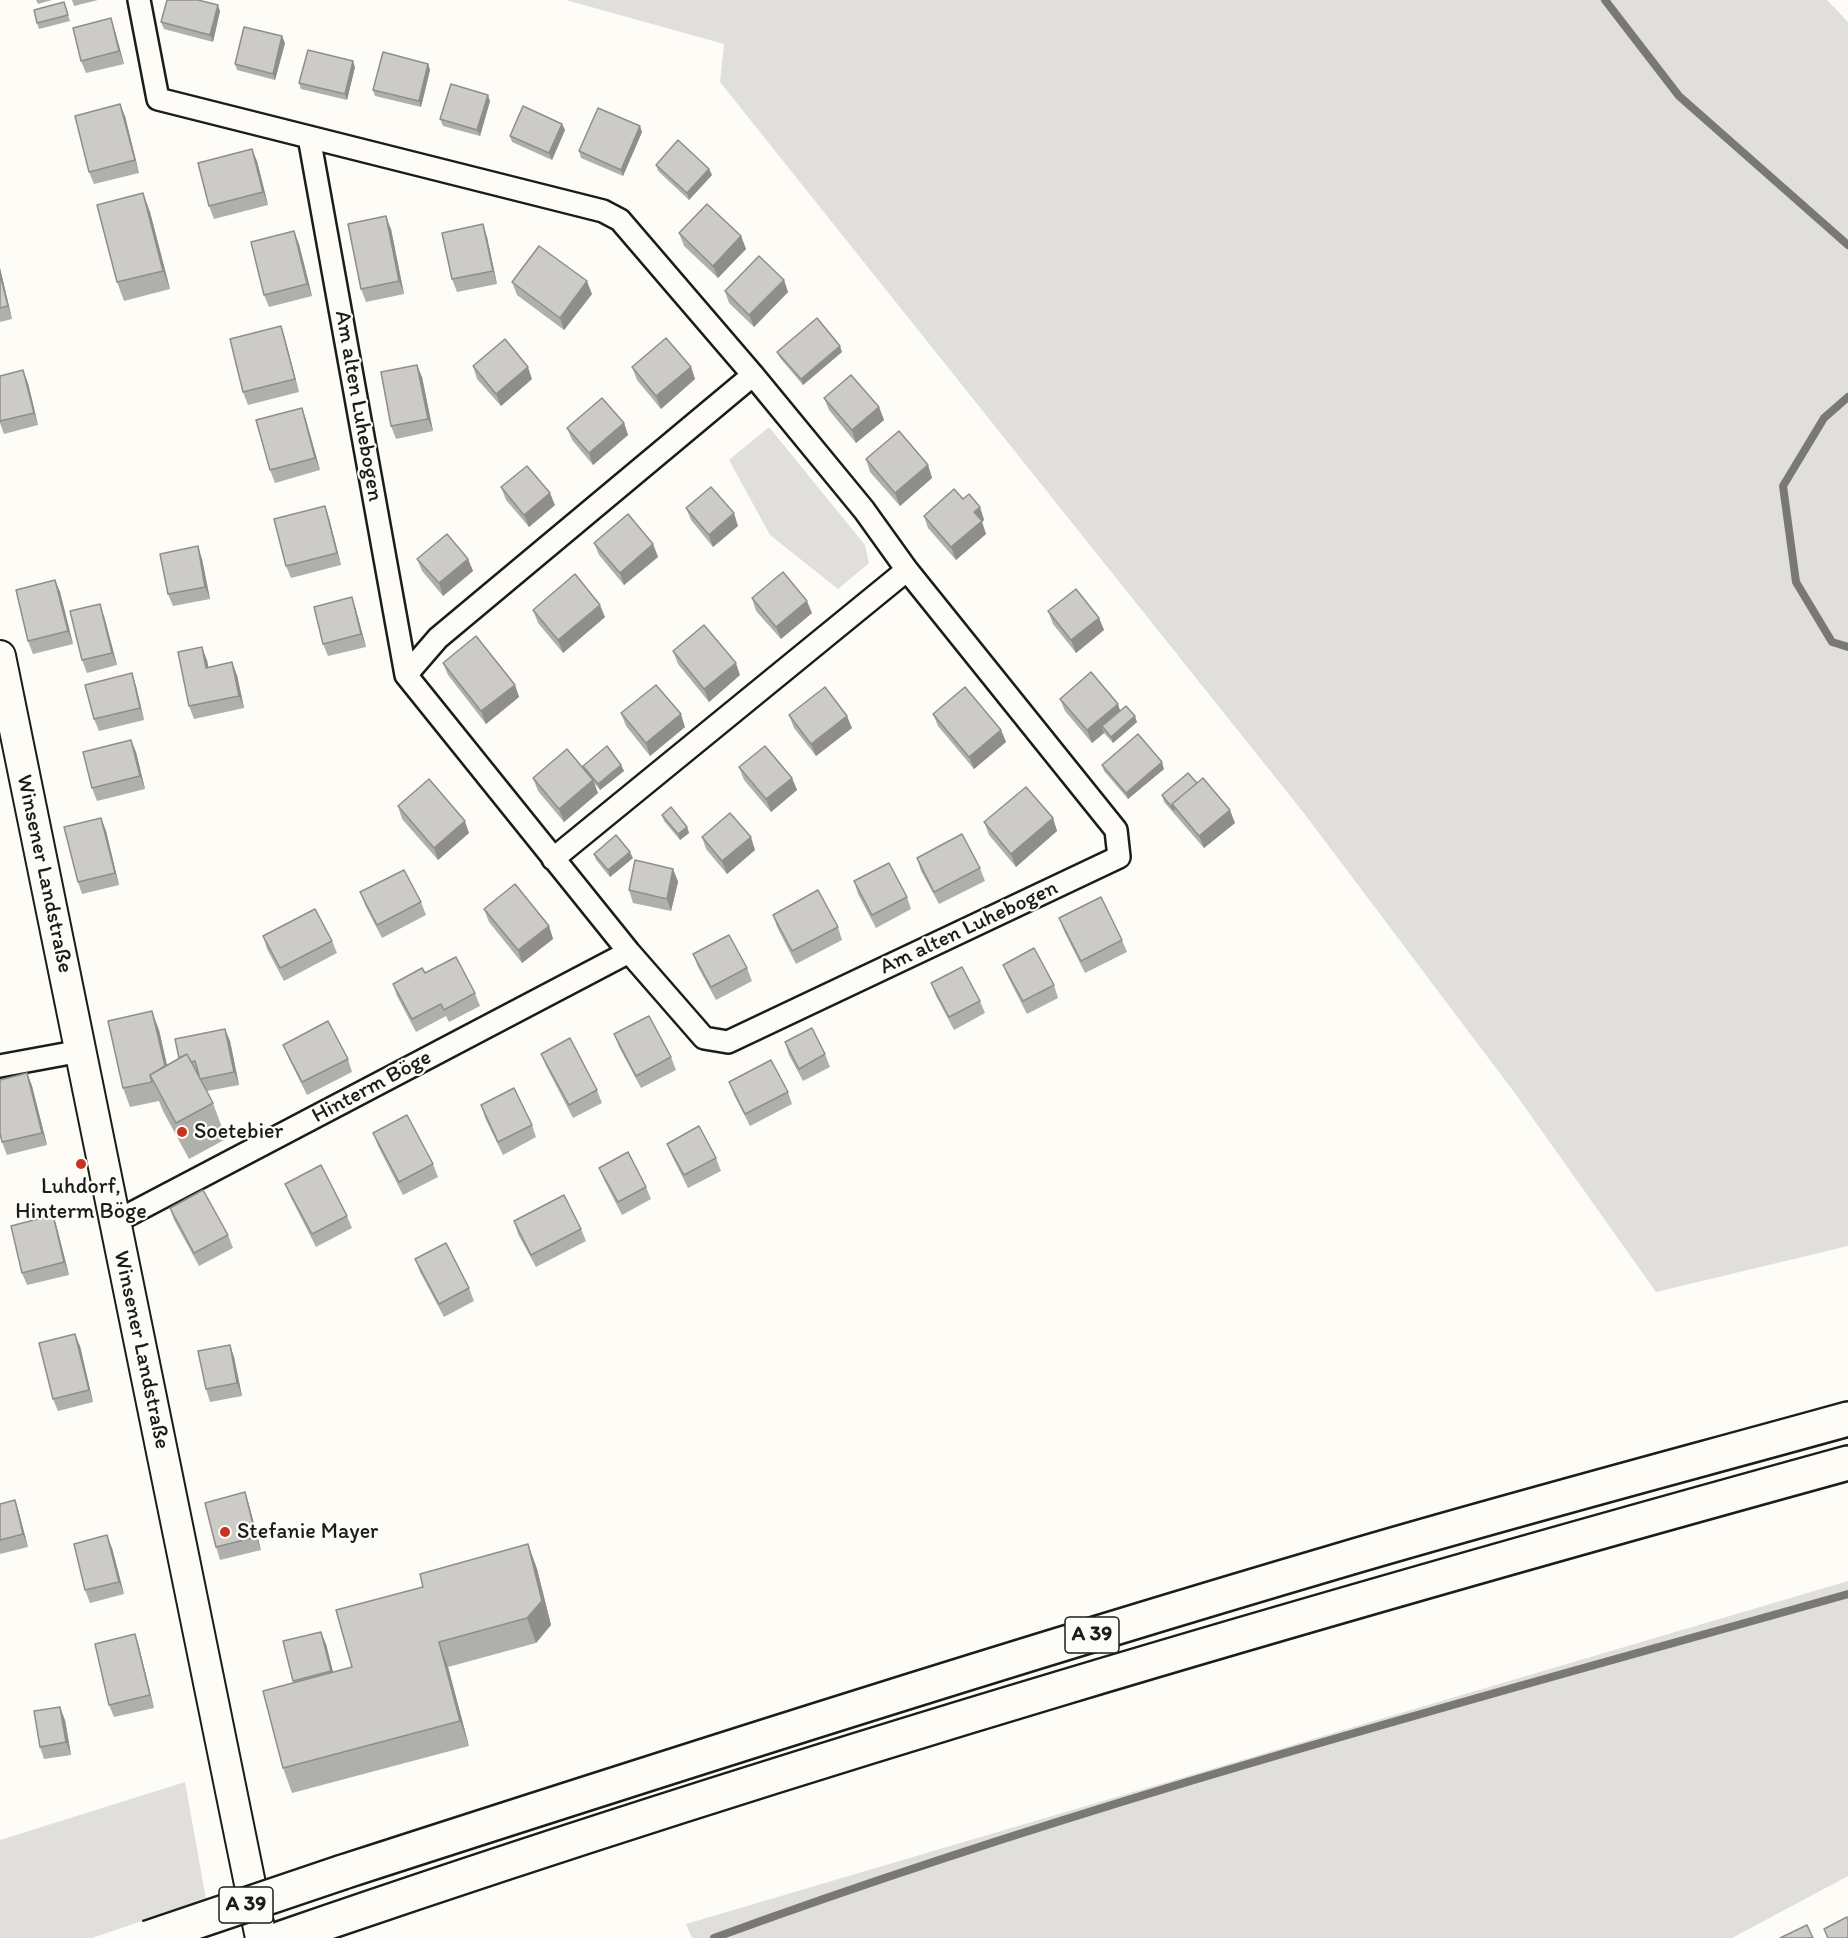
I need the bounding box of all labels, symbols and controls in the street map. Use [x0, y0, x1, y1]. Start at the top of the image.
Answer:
street label: Am alten Luhebogen [328, 308, 388, 504]
street label: Winsener Landstraße [10, 772, 78, 976]
street label: Am alten Luhebogen [876, 875, 1062, 981]
street label: Hinterm Böge [308, 1044, 436, 1130]
place label: Soetebier [194, 1119, 283, 1145]
marker: Soetebier [175, 1125, 189, 1139]
marker: Luhdorf, Hinterm Böge [74, 1157, 88, 1171]
place label: Luhdorf, Hinterm Böge [15, 1174, 147, 1226]
street label: Winsener Landstraße [107, 1248, 175, 1452]
place label: Stefanie Mayer [237, 1519, 378, 1545]
marker: Stefanie Mayer [218, 1525, 232, 1539]
road number: A 39 [1065, 1617, 1119, 1653]
road number: A 39 [219, 1887, 273, 1923]

